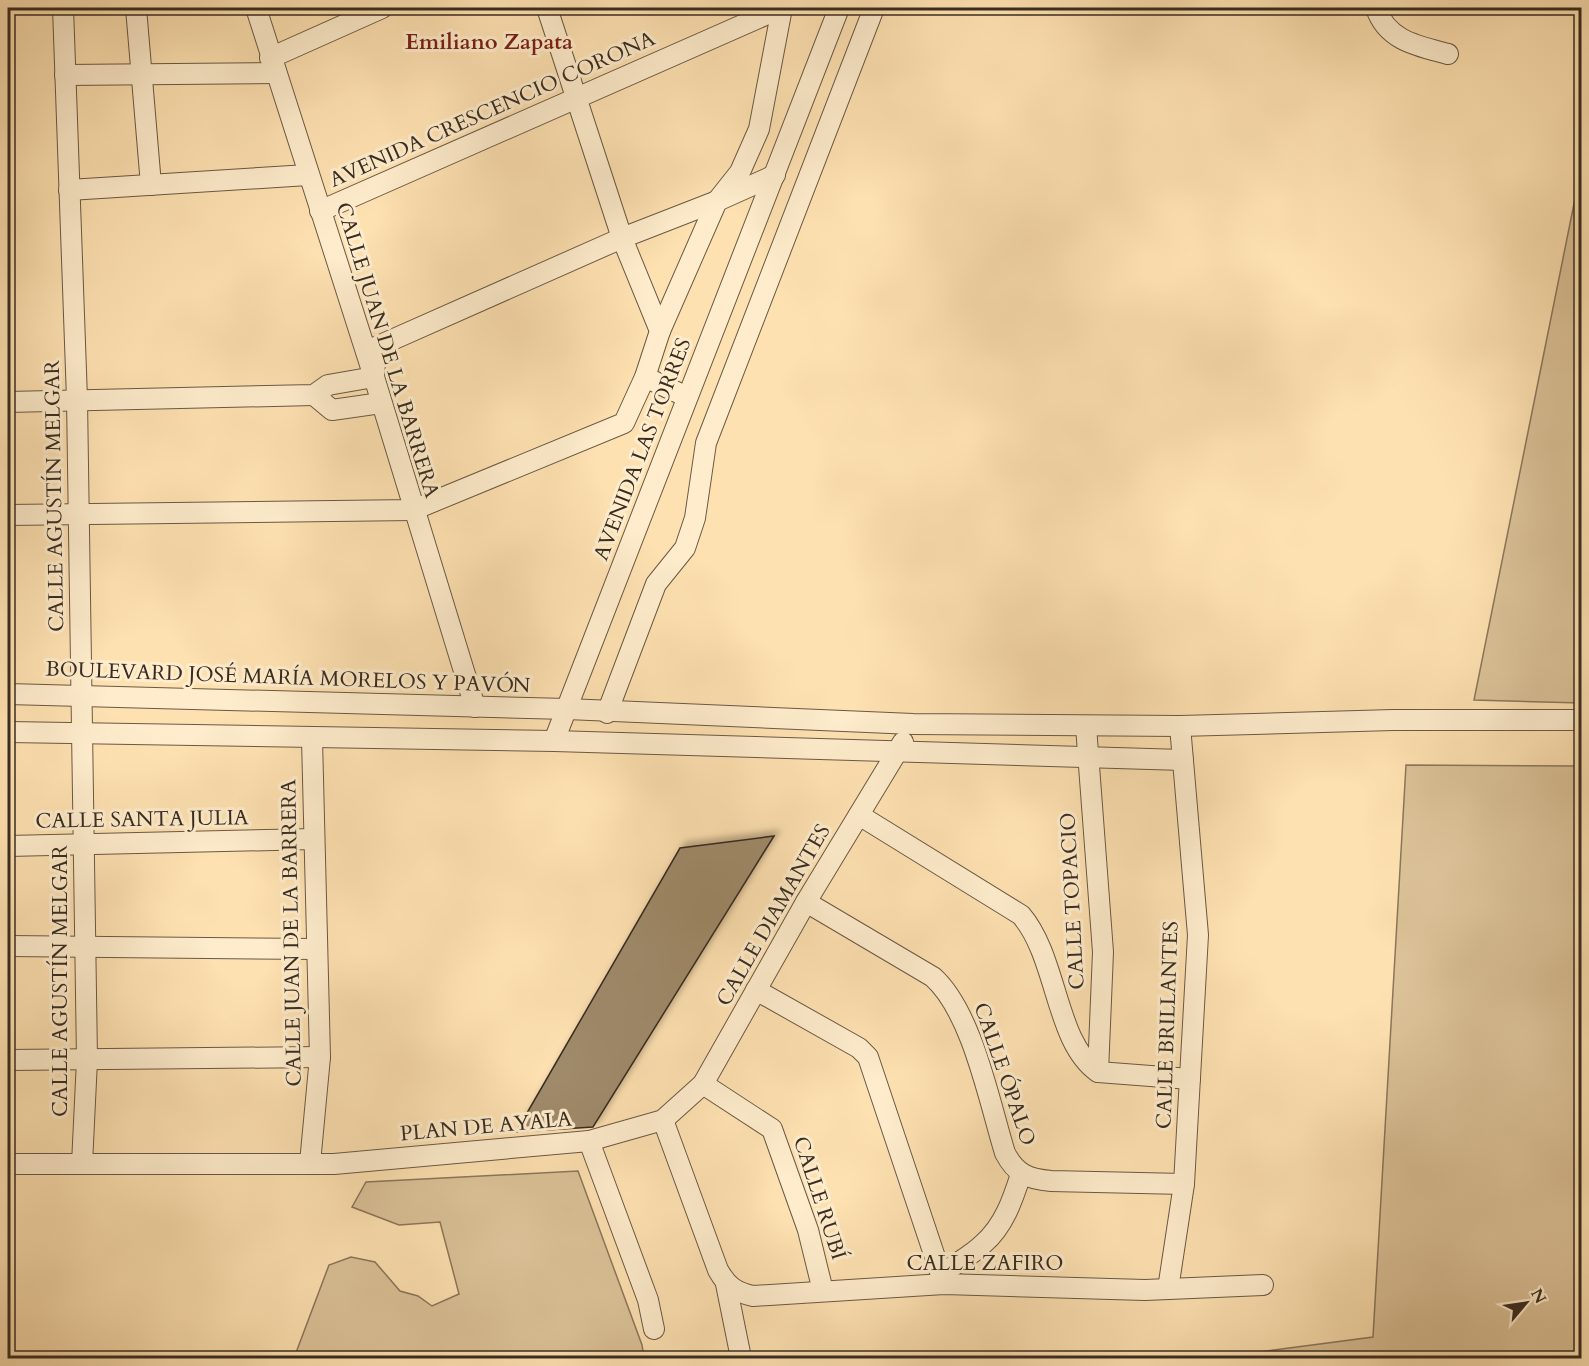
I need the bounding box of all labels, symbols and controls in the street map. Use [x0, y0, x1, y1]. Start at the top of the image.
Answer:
street label: AVENIDA CRESCENCIO CORONA [325, 24, 660, 195]
district label: Emiliano Zapata [405, 27, 573, 57]
street label: CALLE JUAN DE LA BARRERA [329, 199, 446, 501]
street label: AVENIDA LAS TORRES [587, 334, 698, 565]
street label: CALLE AGUSTÍN MELGAR [38, 359, 71, 632]
street label: BOULEVARD JOSÉ MARÍA MORELOS Y PAVÓN [45, 654, 531, 700]
street label: CALLE JUAN DE LA BARRERA [274, 779, 309, 1087]
street label: CALLE SANTA JULIA [35, 803, 249, 836]
street label: CALLE TOPACIO [1053, 812, 1092, 990]
street label: CALLE DIAMANTES [709, 819, 837, 1012]
street label: CALLE AGUSTÍN MELGAR [46, 845, 75, 1117]
street label: CALLE BRILLANTES [1149, 920, 1186, 1130]
street label: CALLE ÓPALO [966, 998, 1044, 1150]
street label: PLAN DE AYALA [399, 1105, 573, 1148]
street label: CALLE RUBÍ [786, 1133, 853, 1264]
street label: CALLE ZAFIRO [907, 1249, 1063, 1278]
north arrow [1496, 1273, 1556, 1333]
text: N [1525, 1285, 1551, 1308]

